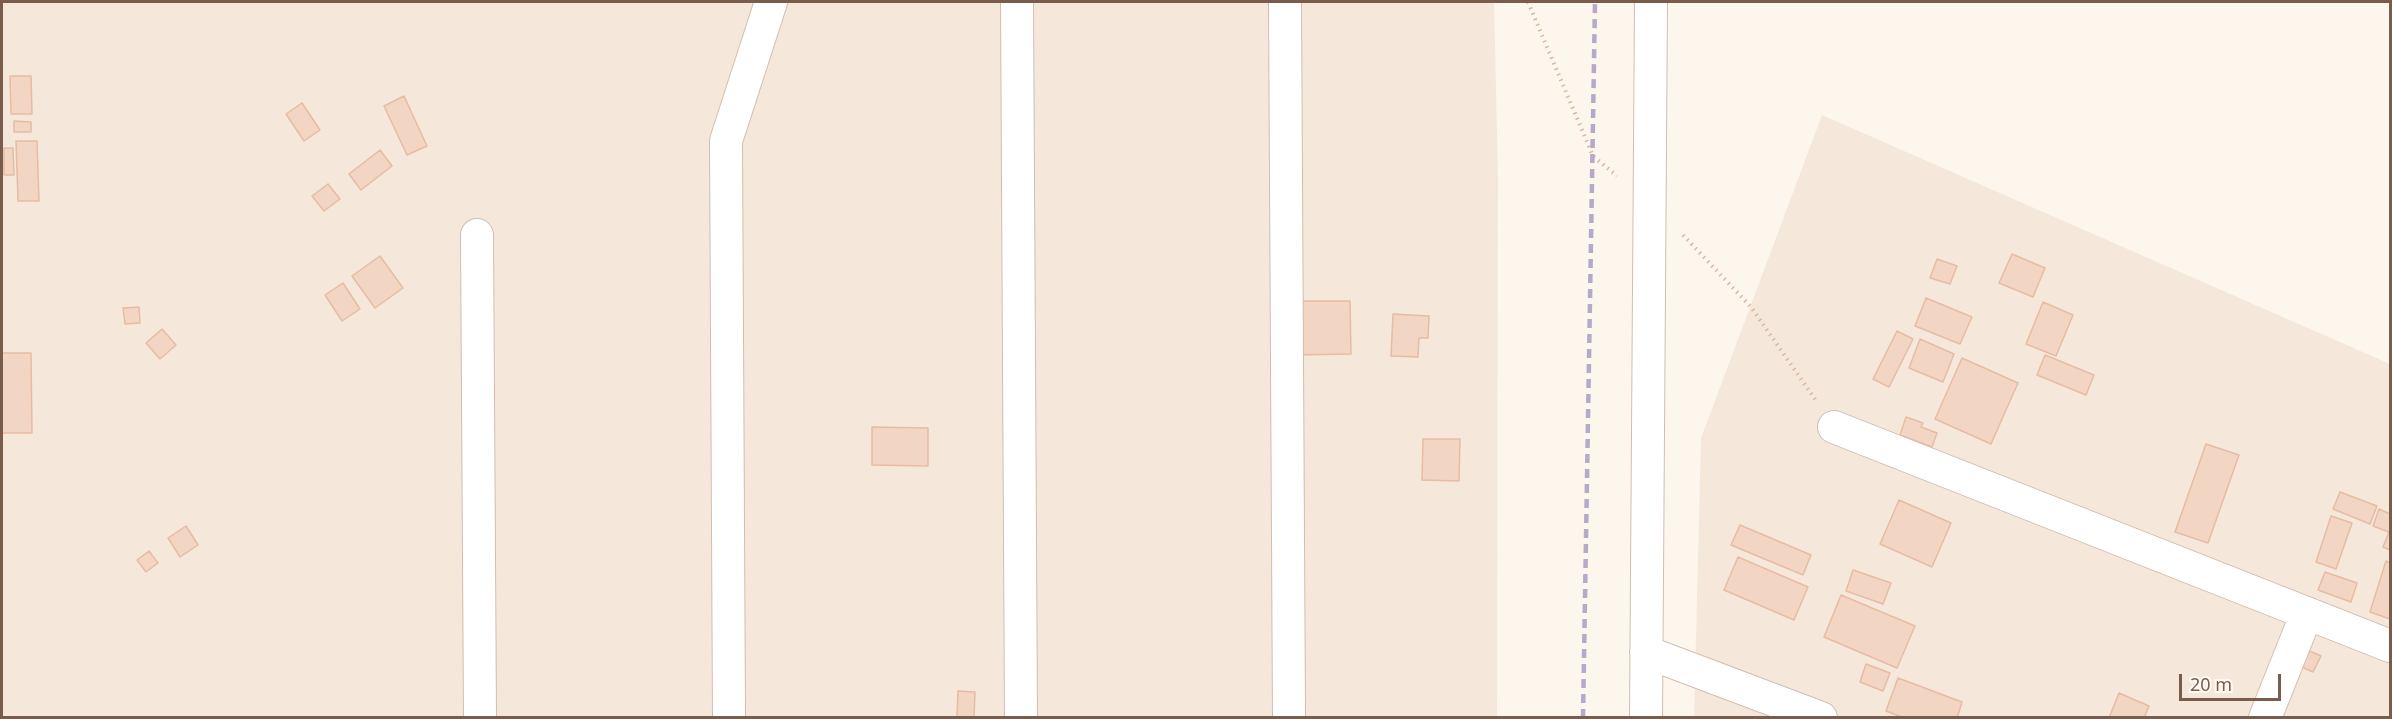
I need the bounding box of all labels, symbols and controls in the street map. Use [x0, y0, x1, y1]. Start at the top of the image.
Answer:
scale bar [2182, 662, 2284, 700]
text: 20 m [2190, 672, 2232, 696]

